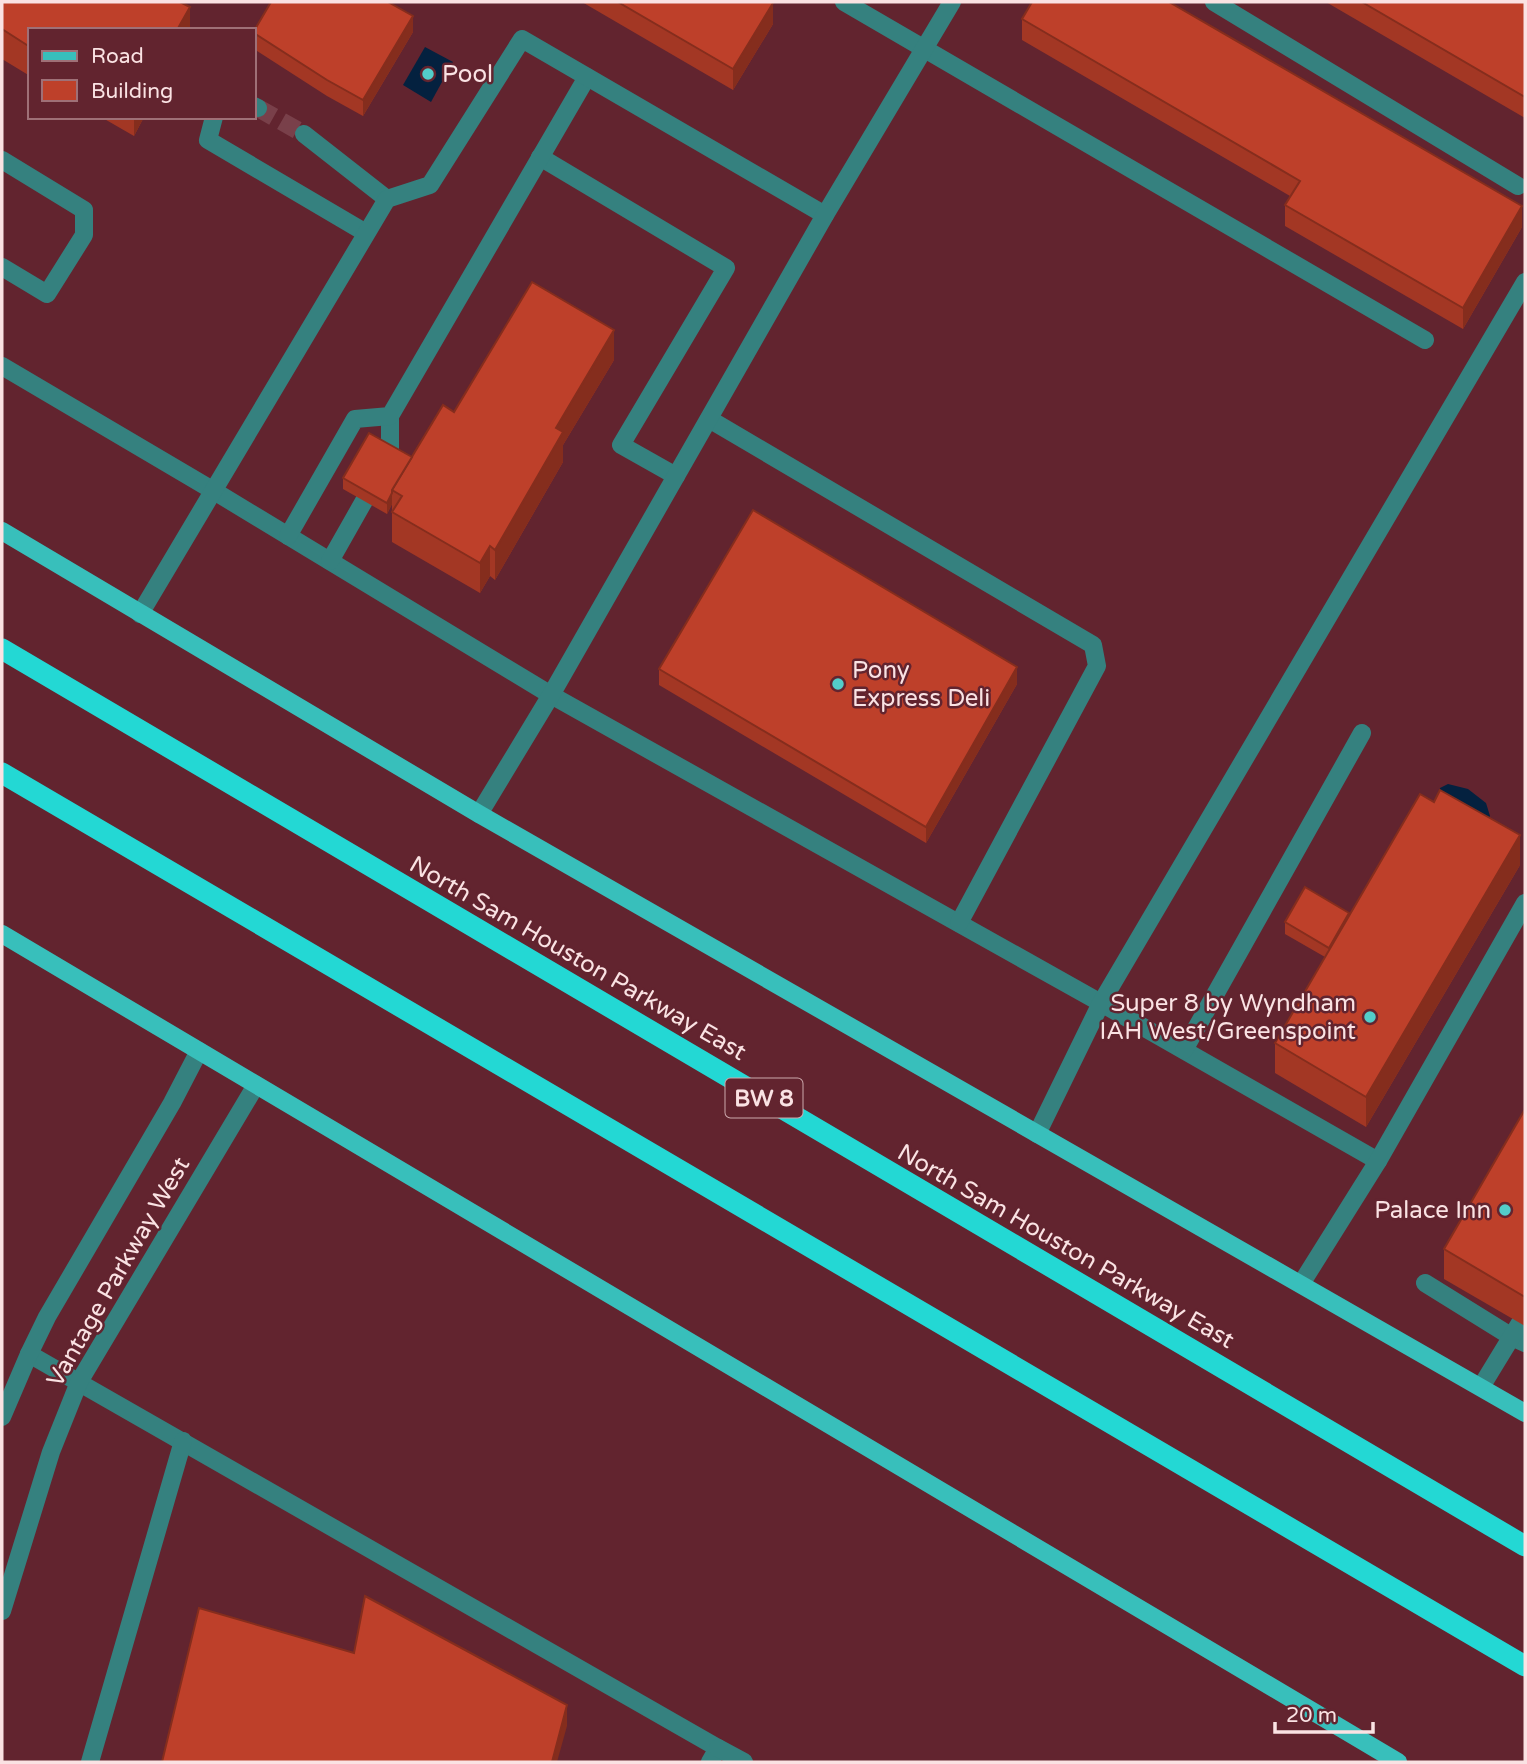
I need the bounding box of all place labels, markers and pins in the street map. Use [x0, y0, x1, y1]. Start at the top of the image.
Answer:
place label: Pool [442, 60, 493, 89]
marker: Pool [420, 66, 436, 82]
place label: Pony Express Deli [852, 656, 990, 713]
marker: Pony Express Deli [830, 676, 846, 692]
place label: Super 8 by Wyndham IAH West/Greenspoint [1099, 989, 1356, 1046]
marker: Super 8 by Wyndham IAH West/Greenspoint [1362, 1009, 1378, 1025]
place label: Palace Inn [1374, 1196, 1491, 1225]
marker: Palace Inn [1497, 1202, 1513, 1218]

